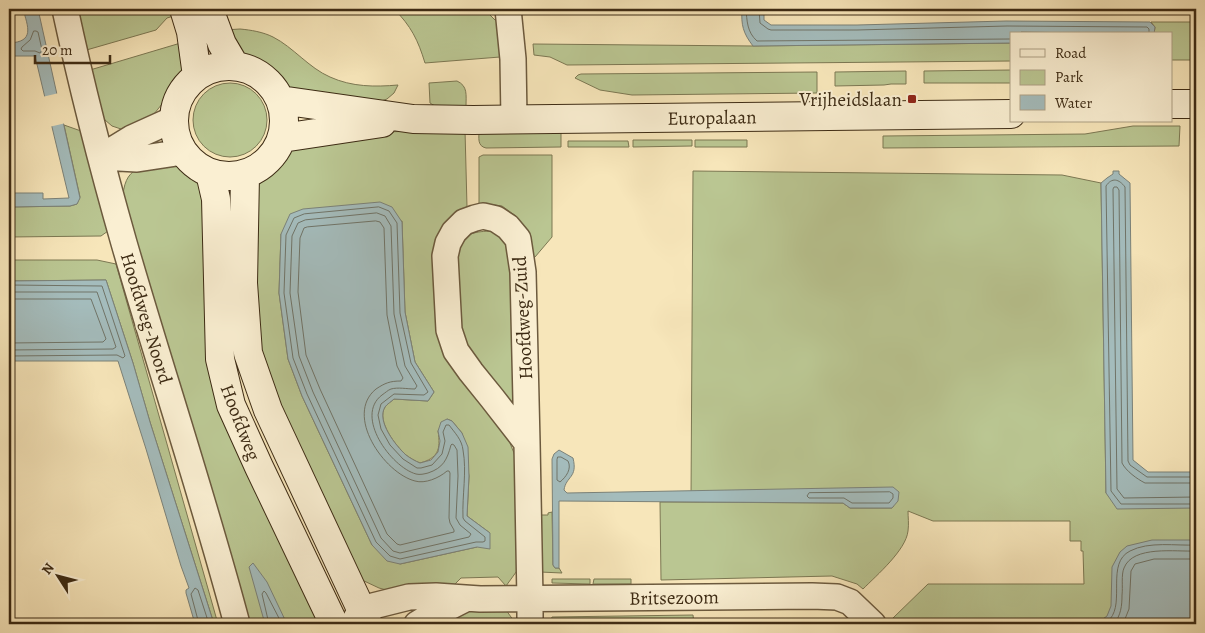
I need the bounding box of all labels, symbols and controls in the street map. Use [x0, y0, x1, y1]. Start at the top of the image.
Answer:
scale bar [35, 32, 110, 64]
legend [1010, 32, 1172, 122]
text: 20 m [42, 40, 73, 60]
text: Road [1055, 43, 1087, 63]
text: Park [1055, 67, 1084, 87]
place label: Vrijheidslaan [798, 87, 902, 113]
marker: Vrijheidslaan [906, 93, 918, 105]
text: Water [1054, 93, 1092, 113]
street label: Europalaan [667, 104, 757, 132]
street label: Hoofdweg-Noord [114, 249, 179, 388]
street label: Hoofdweg-Zuid [507, 255, 539, 380]
street label: Hoofdweg [214, 380, 267, 465]
north arrow [32, 550, 82, 600]
text: N [37, 559, 59, 578]
street label: Britsezoom [629, 584, 719, 612]

